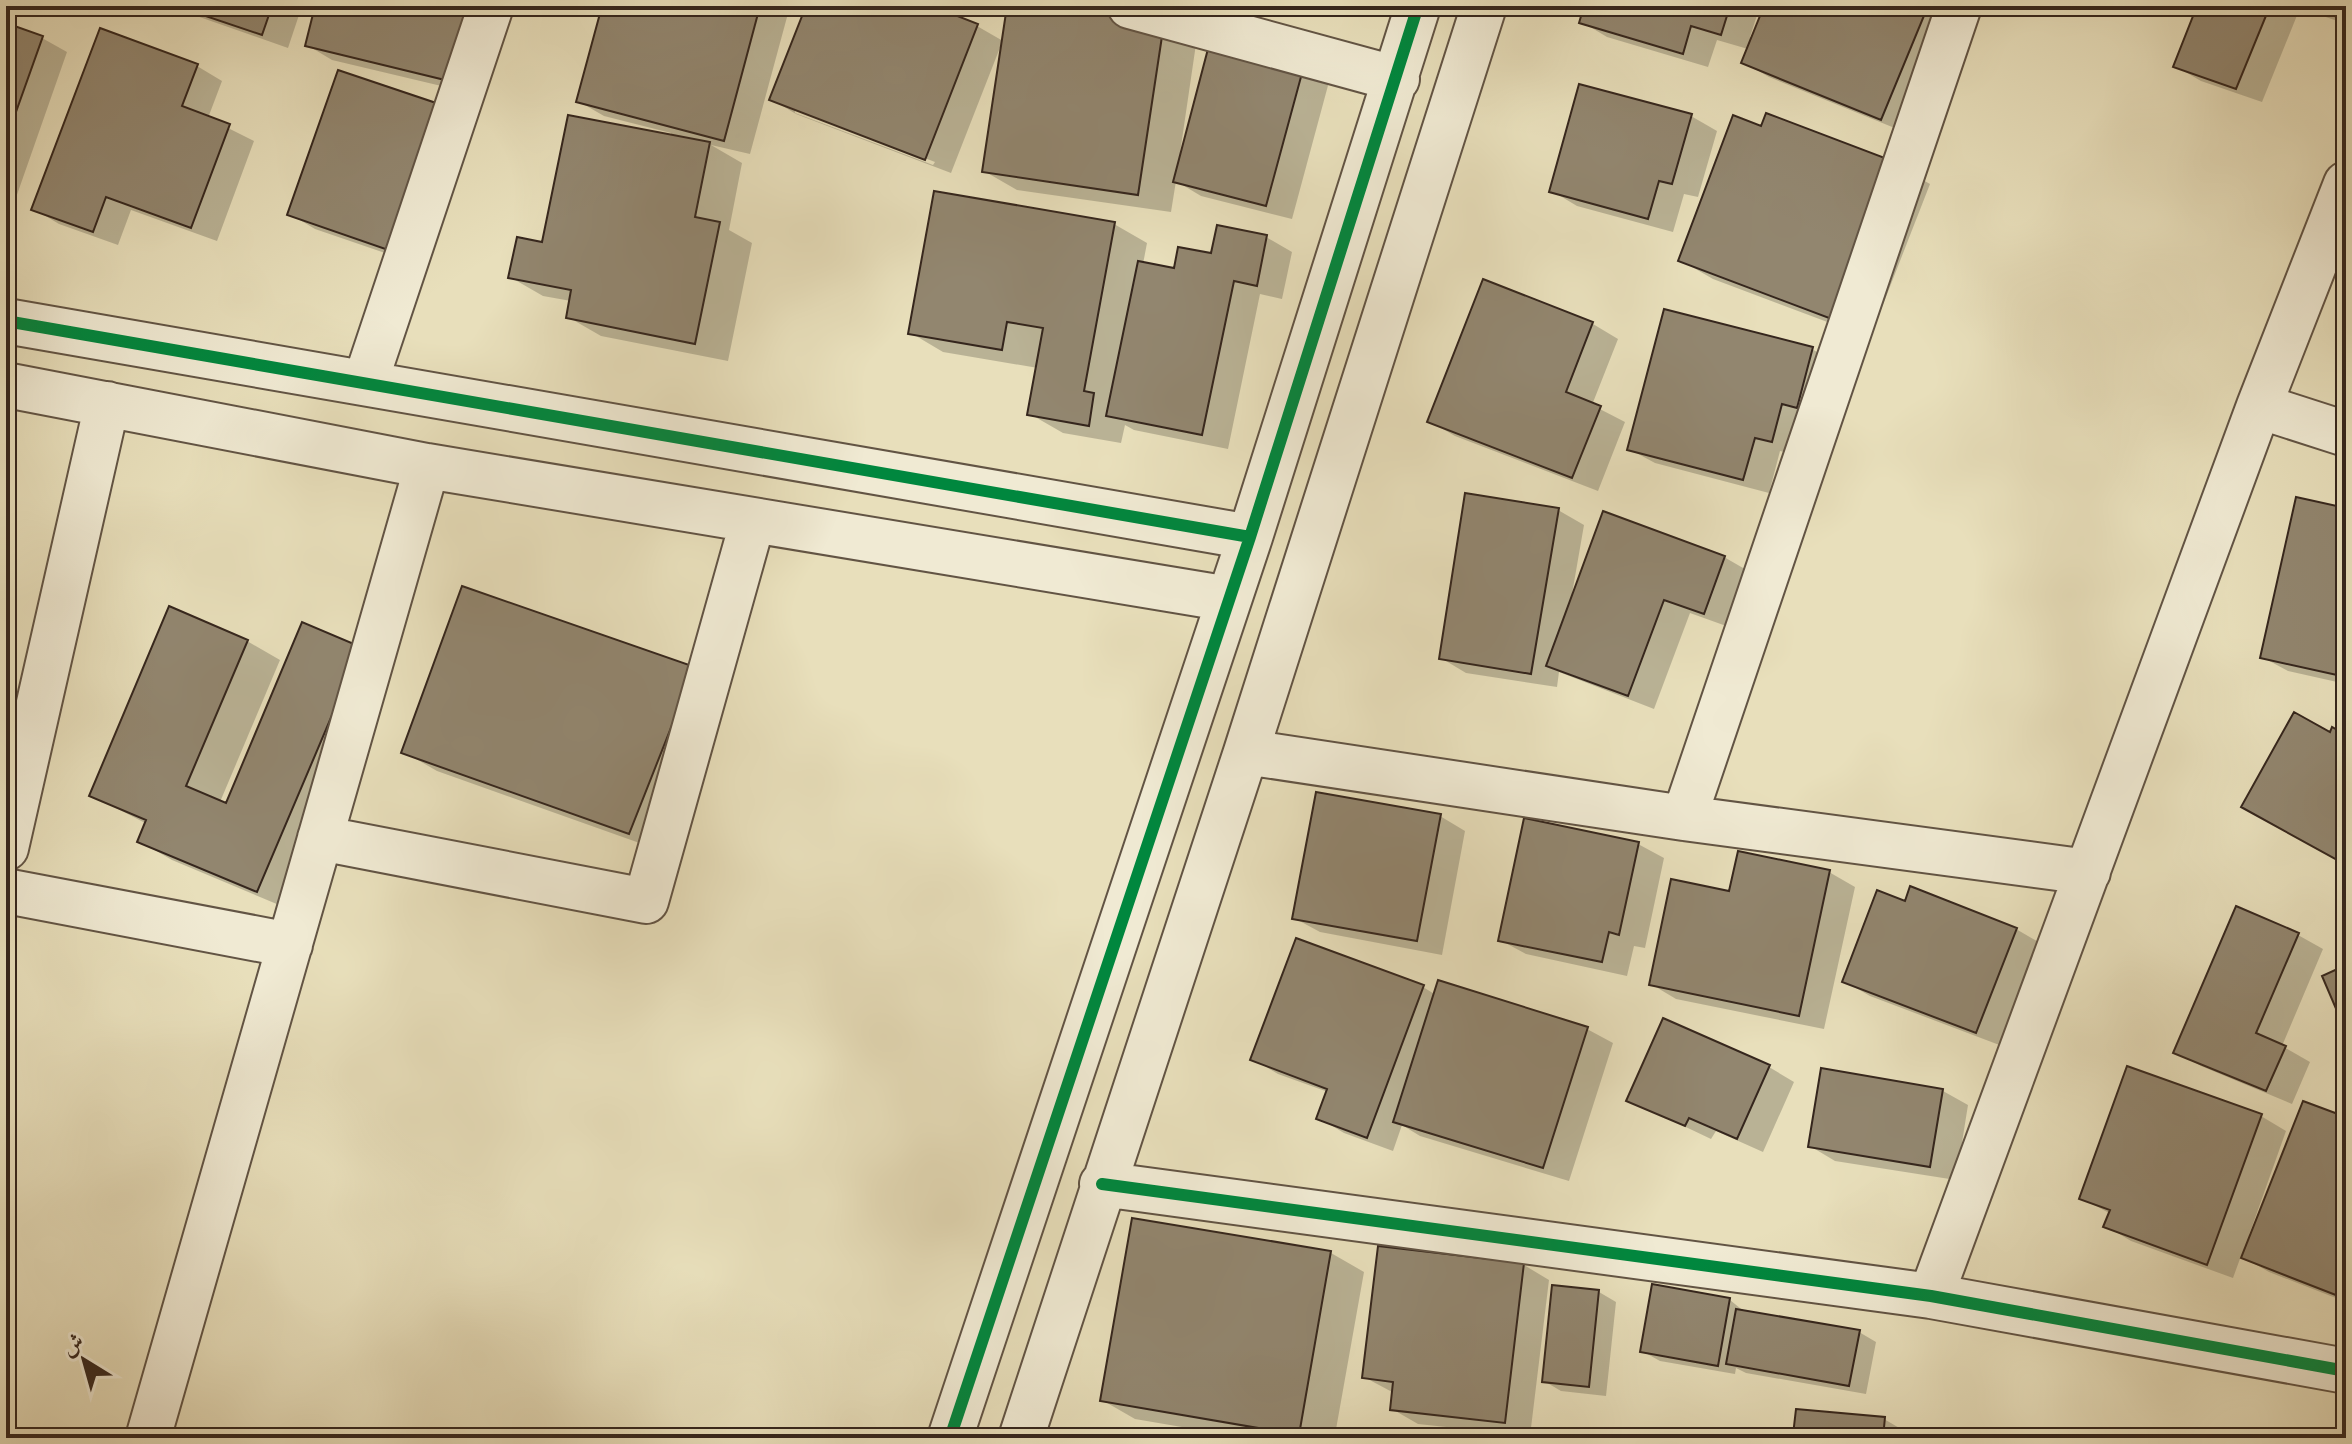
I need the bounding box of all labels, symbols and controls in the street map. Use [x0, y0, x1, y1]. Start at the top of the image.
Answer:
north arrow [44, 1320, 124, 1400]
text: ش [55, 1327, 90, 1363]

